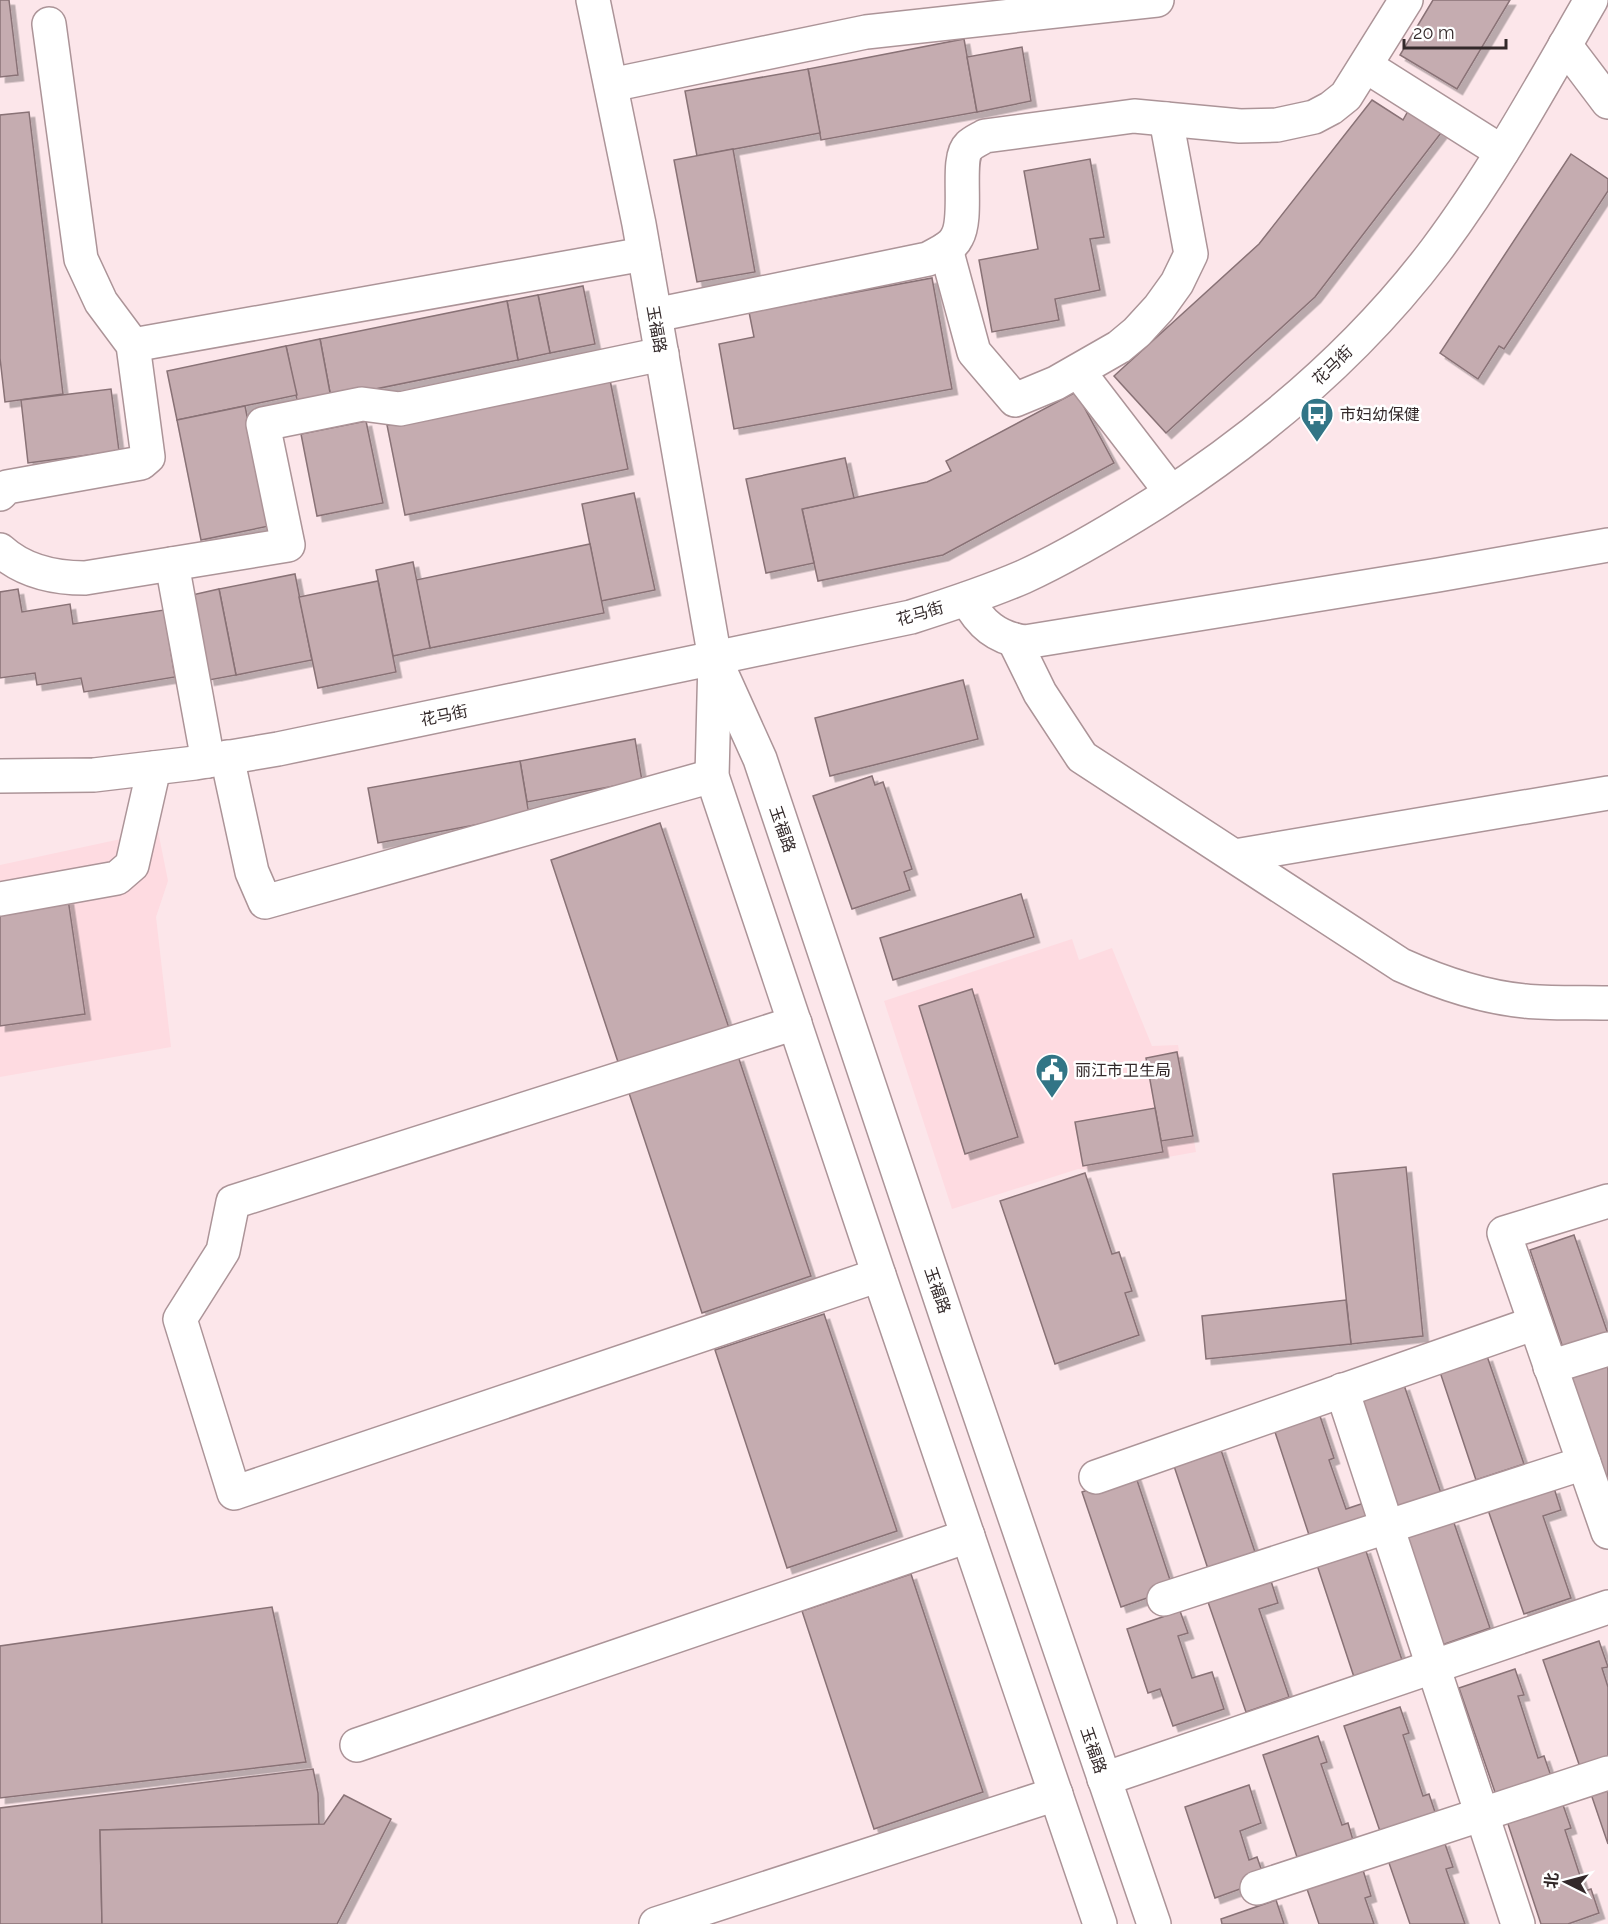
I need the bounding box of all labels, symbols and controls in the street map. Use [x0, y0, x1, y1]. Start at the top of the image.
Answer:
scale bar [1404, 12, 1506, 50]
text: 20 m [1413, 22, 1455, 43]
street label: 玉福路 [643, 304, 670, 354]
street label: 花马街 [1308, 342, 1356, 389]
bus stop icon: 市妇幼保健 [1299, 396, 1335, 443]
place label: 市妇幼保健 [1340, 405, 1420, 424]
street label: 花马街 [894, 598, 946, 629]
street label: 花马街 [419, 701, 470, 730]
street label: 玉福路 [766, 803, 799, 855]
public building icon: 丽江市卫生局 [1034, 1052, 1070, 1099]
place label: 丽江市卫生局 [1075, 1061, 1171, 1080]
street label: 玉福路 [921, 1264, 954, 1316]
street label: 玉福路 [1077, 1724, 1110, 1776]
north arrow [1536, 1852, 1596, 1912]
text: 北 [1541, 1872, 1562, 1889]

